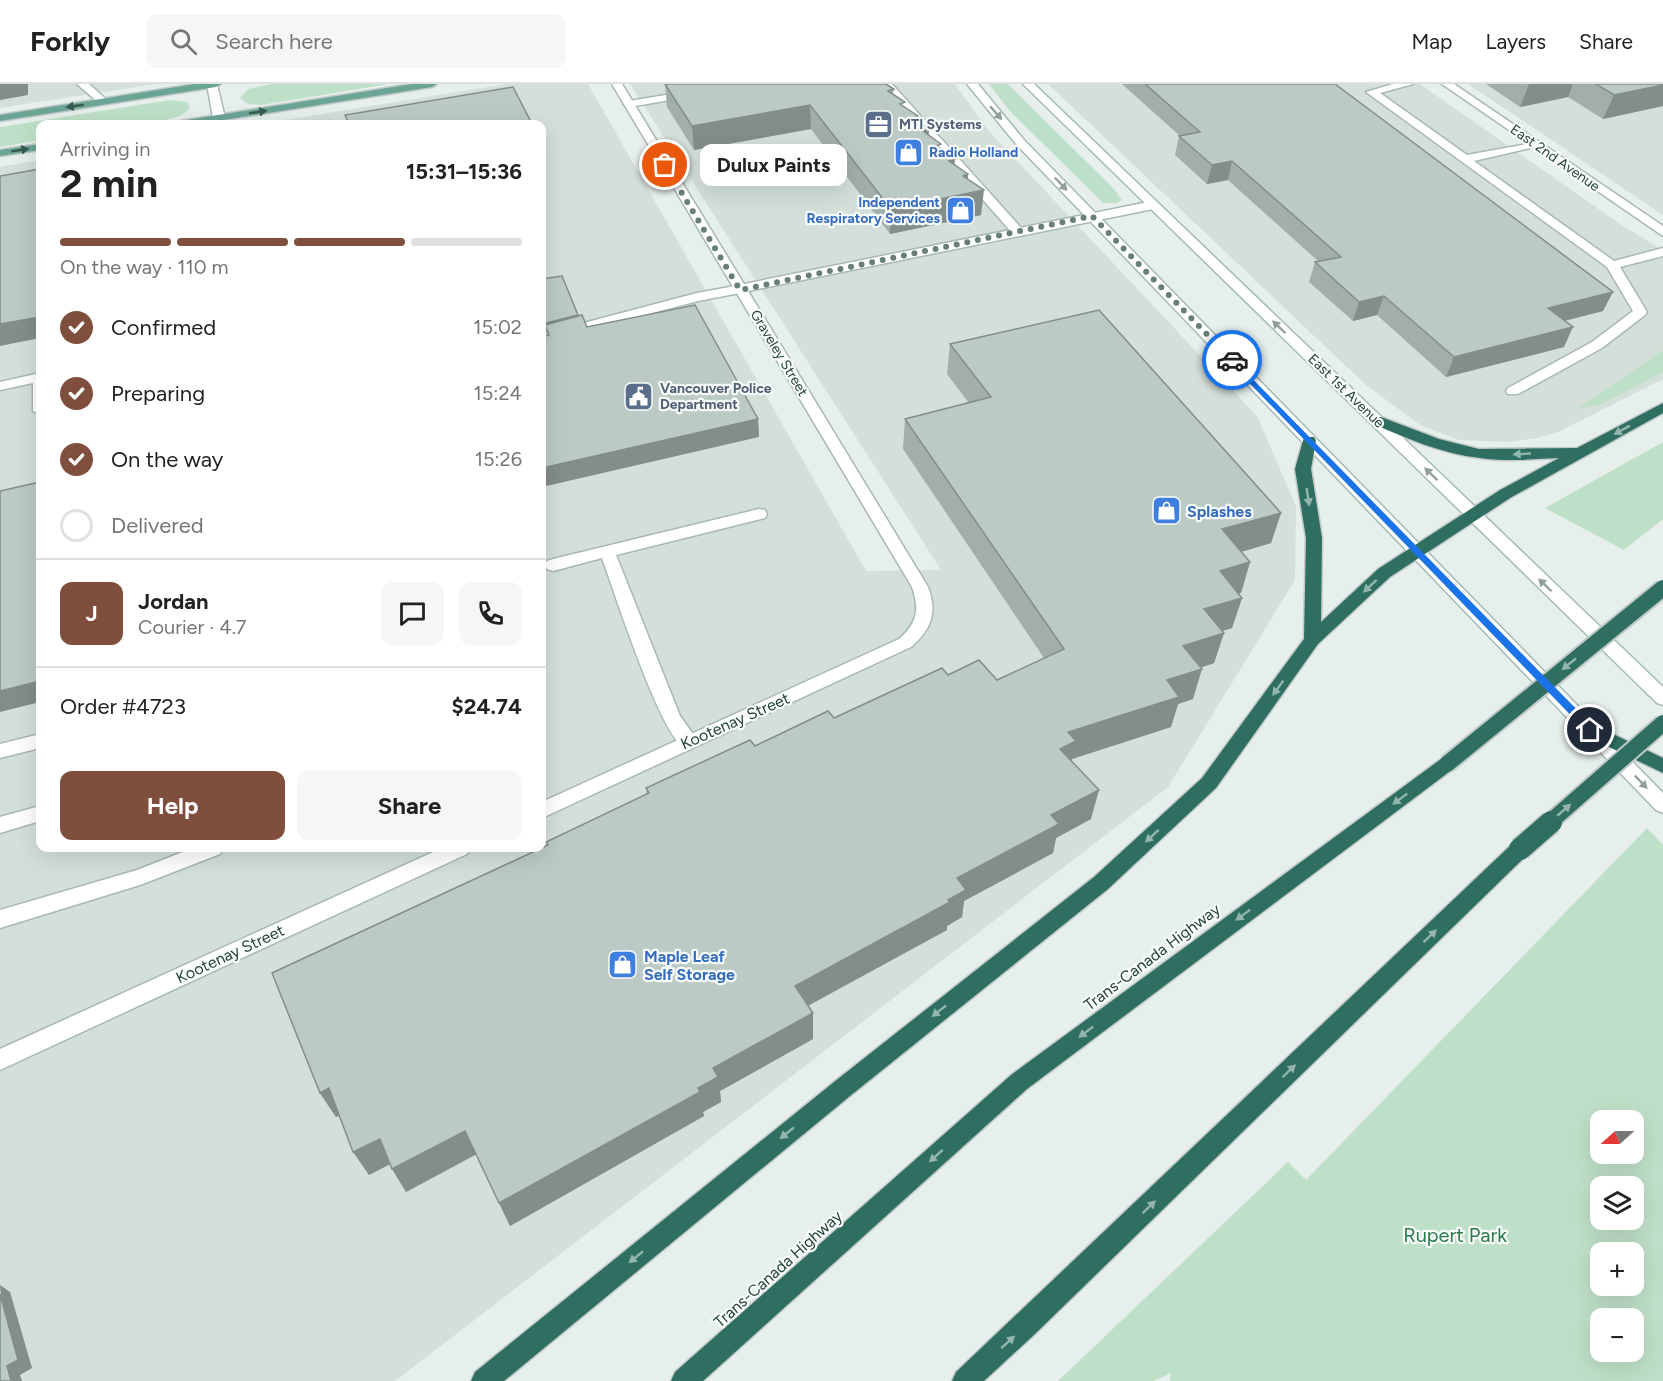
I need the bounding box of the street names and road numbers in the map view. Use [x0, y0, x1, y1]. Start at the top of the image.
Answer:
street label: East 2nd Avenue [1507, 121, 1603, 195]
street label: Graveley Street [747, 307, 811, 399]
street label: East 1st Avenue [1304, 350, 1388, 432]
street label: Kootenay Street [678, 689, 792, 753]
street label: Trans-Canada Highway [1080, 899, 1224, 1014]
street label: Kootenay Street [173, 921, 287, 987]
street label: Trans-Canada Highway [710, 1206, 846, 1332]

